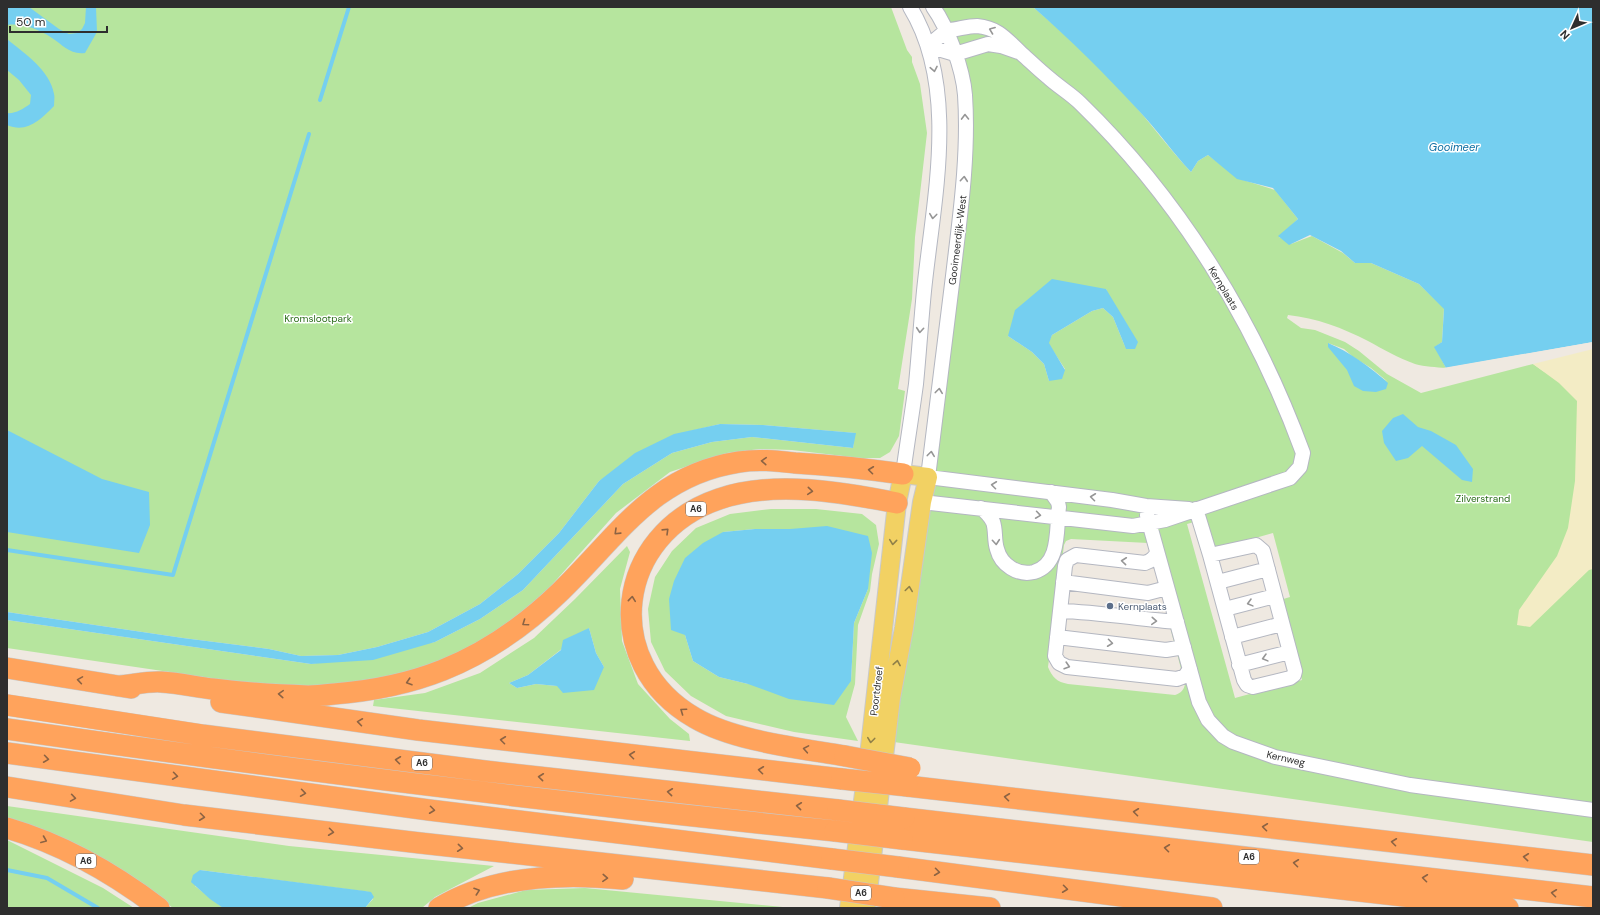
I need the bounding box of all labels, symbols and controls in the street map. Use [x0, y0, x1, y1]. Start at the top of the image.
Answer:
scale bar [10, 8, 107, 34]
north arrow [1552, 8, 1592, 48]
text: 50 m [16, 14, 45, 30]
one-way arrow [988, 27, 995, 35]
text: N [1557, 27, 1573, 43]
one-way arrow [929, 66, 937, 72]
one-way arrow [961, 114, 969, 120]
water label: Gooimeer [1429, 140, 1480, 154]
one-way arrow [959, 176, 968, 182]
street label: Gooimeerdijk-West [946, 194, 969, 286]
one-way arrow [928, 212, 937, 219]
street label: Kernplaats [1205, 264, 1242, 313]
park label: Kromslootpark [284, 312, 352, 325]
one-way arrow [916, 327, 925, 333]
one-way arrow [934, 388, 943, 394]
one-way arrow [926, 450, 935, 457]
one-way arrow [761, 456, 767, 465]
one-way arrow [868, 466, 874, 475]
one-way arrow [991, 480, 997, 489]
one-way arrow [807, 486, 813, 495]
park label: Zilverstrand [1456, 492, 1510, 505]
one-way arrow [1090, 493, 1096, 502]
road number: A6 [686, 502, 706, 516]
one-way arrow [1035, 510, 1041, 519]
one-way arrow [614, 527, 622, 535]
one-way arrow [661, 528, 669, 536]
one-way arrow [889, 539, 898, 545]
one-way arrow [991, 539, 1000, 545]
one-way arrow [1121, 556, 1127, 565]
one-way arrow [904, 586, 913, 593]
one-way arrow [627, 596, 636, 602]
one-way arrow [1247, 598, 1254, 607]
place label: Kernplaats [1118, 600, 1167, 613]
marker: Kernplaats [1105, 601, 1115, 611]
one-way arrow [1151, 616, 1157, 625]
one-way arrow [522, 618, 529, 625]
one-way arrow [1107, 638, 1113, 647]
one-way arrow [1261, 653, 1268, 662]
one-way arrow [893, 660, 901, 666]
one-way arrow [1063, 661, 1070, 670]
street label: Poortdreef [867, 665, 886, 716]
one-way arrow [77, 676, 83, 685]
one-way arrow [406, 677, 413, 685]
one-way arrow [278, 690, 284, 699]
one-way arrow [681, 709, 688, 716]
one-way arrow [357, 718, 363, 727]
one-way arrow [500, 736, 506, 745]
one-way arrow [866, 737, 875, 744]
one-way arrow [803, 745, 810, 754]
street label: Kernweg [1265, 748, 1307, 769]
one-way arrow [629, 751, 635, 760]
one-way arrow [43, 754, 49, 763]
one-way arrow [395, 756, 401, 765]
road number: A6 [412, 756, 432, 770]
one-way arrow [758, 766, 764, 775]
one-way arrow [171, 771, 178, 780]
one-way arrow [538, 773, 544, 782]
one-way arrow [667, 787, 673, 796]
one-way arrow [300, 788, 306, 797]
one-way arrow [70, 793, 76, 802]
one-way arrow [1004, 793, 1010, 802]
one-way arrow [796, 802, 802, 811]
one-way arrow [429, 805, 435, 814]
one-way arrow [1133, 808, 1139, 817]
one-way arrow [199, 812, 205, 821]
one-way arrow [1262, 823, 1268, 832]
one-way arrow [328, 828, 334, 837]
one-way arrow [40, 836, 47, 844]
one-way arrow [1391, 838, 1397, 847]
one-way arrow [457, 843, 463, 852]
one-way arrow [1164, 844, 1170, 853]
road number: A6 [1239, 850, 1259, 864]
one-way arrow [1523, 853, 1529, 862]
road number: A6 [76, 854, 96, 868]
one-way arrow [1293, 859, 1299, 868]
one-way arrow [933, 867, 940, 876]
one-way arrow [602, 874, 608, 882]
one-way arrow [1422, 874, 1428, 883]
one-way arrow [1062, 884, 1068, 893]
road number: A6 [851, 886, 871, 900]
one-way arrow [473, 887, 480, 895]
one-way arrow [1551, 888, 1557, 897]

